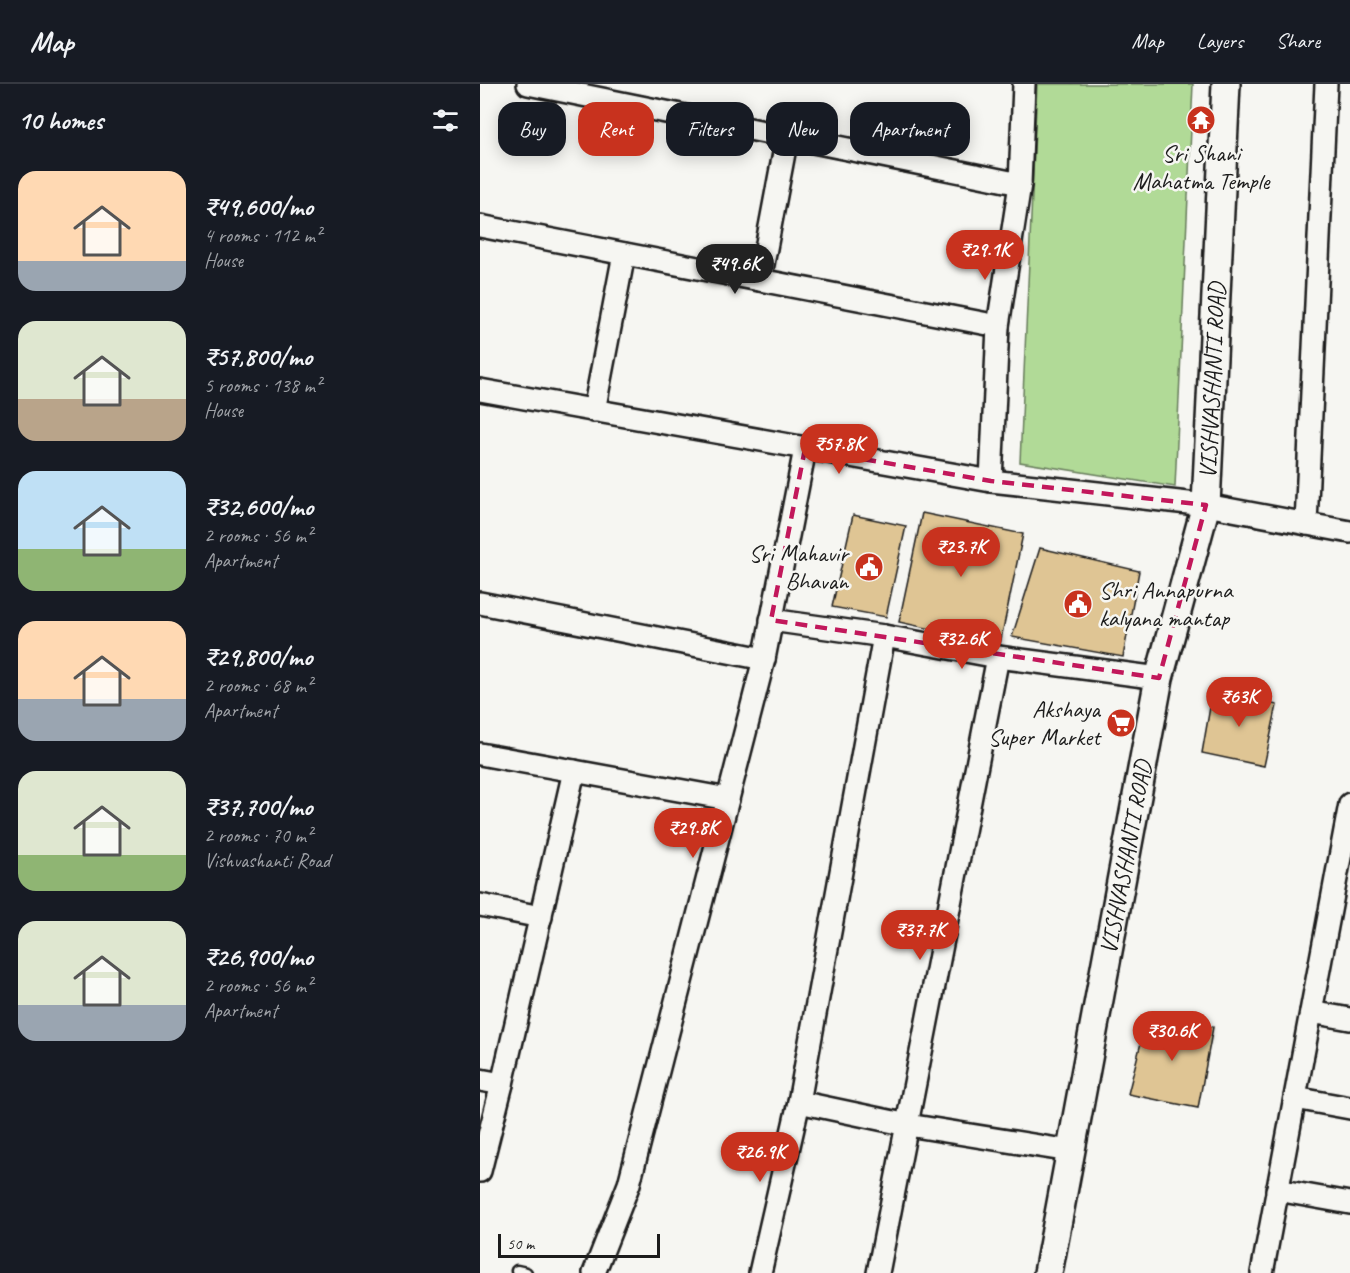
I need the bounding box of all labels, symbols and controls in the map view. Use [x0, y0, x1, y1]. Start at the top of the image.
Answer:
text: Map [30, 24, 73, 59]
text: Map [1131, 28, 1164, 54]
text: Layers [1197, 28, 1243, 54]
text: Share [1276, 28, 1320, 54]
chip: Buy [498, 102, 566, 156]
chip: Rent [578, 102, 654, 156]
chip: Filters [666, 102, 754, 156]
chip: New [766, 102, 838, 156]
chip: Apartment [850, 102, 970, 156]
text: 10 homes [18, 104, 103, 137]
icon: filters [429, 104, 462, 137]
temple icon: Sri Shani Mahatma Temple [1185, 104, 1217, 136]
place label: Sri Shani Mahatma Temple [1133, 138, 1271, 196]
text: ₹49,600/mo [204, 190, 313, 223]
icon: home [66, 195, 138, 267]
text: 4 rooms · 112 m² [204, 223, 321, 248]
pin: ₹29.1K [936, 230, 1034, 281]
text: ₹29.1K [960, 237, 1010, 262]
pin: ₹49.6K [686, 244, 784, 295]
text: House [204, 248, 243, 273]
text: ₹49.6K [710, 251, 760, 276]
street label: VISHVASHANTI ROAD [1192, 280, 1232, 479]
text: ₹57,800/mo [204, 340, 312, 373]
icon: home [66, 345, 138, 417]
text: 5 rooms · 138 m² [204, 373, 321, 398]
text: House [204, 398, 243, 423]
pin: ₹57.8K [790, 424, 888, 475]
text: ₹57.8K [814, 431, 864, 456]
text: ₹32,600/mo [204, 490, 313, 523]
icon: home [66, 495, 138, 567]
text: 2 rooms · 56 m² [204, 523, 312, 548]
pin: ₹23.7K [912, 527, 1010, 578]
text: ₹23.7K [936, 534, 986, 559]
place label: Sri Mahavir Bhavan [749, 538, 850, 596]
text: Apartment [204, 548, 277, 573]
public building icon: Sri Mahavir Bhavan [853, 551, 885, 583]
place label: Shri Annapurna kalyana mantap [1099, 575, 1234, 633]
public building icon: Shri Annapurna kalyana mantap [1062, 588, 1094, 620]
pin: ₹32.6K [913, 619, 1011, 670]
text: ₹32.6K [937, 626, 987, 651]
text: ₹29,800/mo [204, 640, 312, 673]
icon: home [66, 645, 138, 717]
text: 2 rooms · 68 m² [204, 673, 312, 698]
pin: ₹63K [1203, 677, 1275, 728]
text: ₹63K [1220, 684, 1258, 709]
place label: Akshaya Super Market [988, 694, 1102, 752]
text: Apartment [204, 698, 277, 723]
supermarket icon: Akshaya Super Market [1105, 707, 1137, 739]
street label: VISHVASHANTI ROAD [1093, 756, 1159, 956]
text: ₹37,700/mo [204, 790, 312, 823]
icon: home [66, 795, 138, 867]
pin: ₹29.8K [644, 808, 742, 859]
text: ₹29.8K [668, 815, 718, 840]
text: 2 rooms · 70 m² [204, 823, 312, 848]
text: Vishvashanti Road [204, 848, 330, 873]
pin: ₹37.7K [871, 910, 969, 961]
text: ₹37.7K [895, 917, 945, 942]
text: ₹26,900/mo [204, 940, 313, 973]
icon: home [66, 945, 138, 1017]
text: 2 rooms · 56 m² [204, 973, 312, 998]
text: Apartment [204, 998, 277, 1023]
pin: ₹30.6K [1123, 1011, 1221, 1062]
text: ₹30.6K [1147, 1018, 1197, 1043]
pin: ₹26.9K [711, 1132, 809, 1183]
text: ₹26.9K [735, 1139, 785, 1164]
scale bar [498, 1231, 660, 1258]
text: 50 m [507, 1234, 534, 1254]

